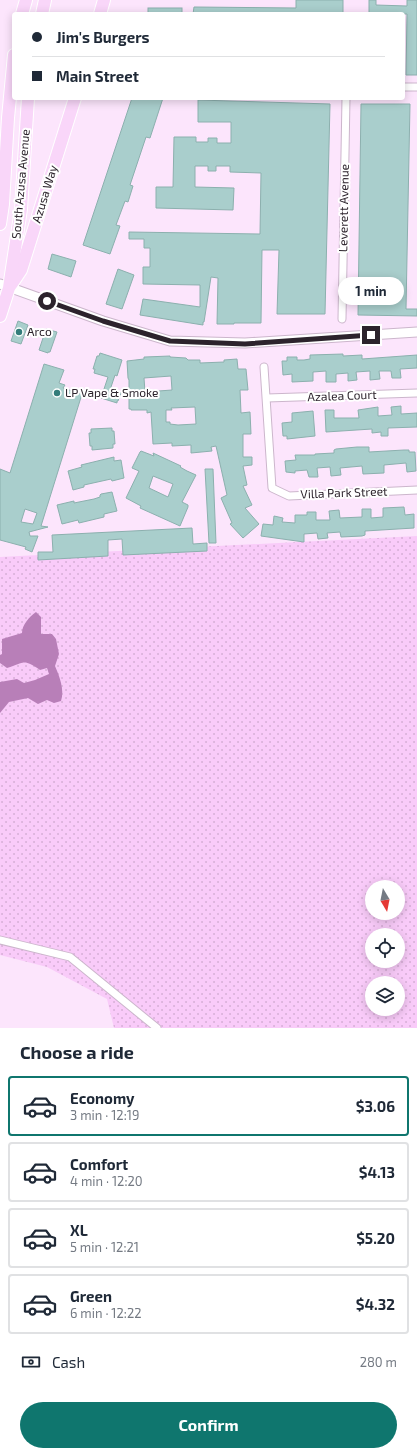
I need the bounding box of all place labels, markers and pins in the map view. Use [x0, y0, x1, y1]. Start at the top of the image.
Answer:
place label: Arco [27, 324, 52, 338]
marker: Arco [14, 327, 24, 337]
place label: LP Vape & Smoke [65, 385, 158, 399]
marker: LP Vape & Smoke [52, 388, 62, 398]

